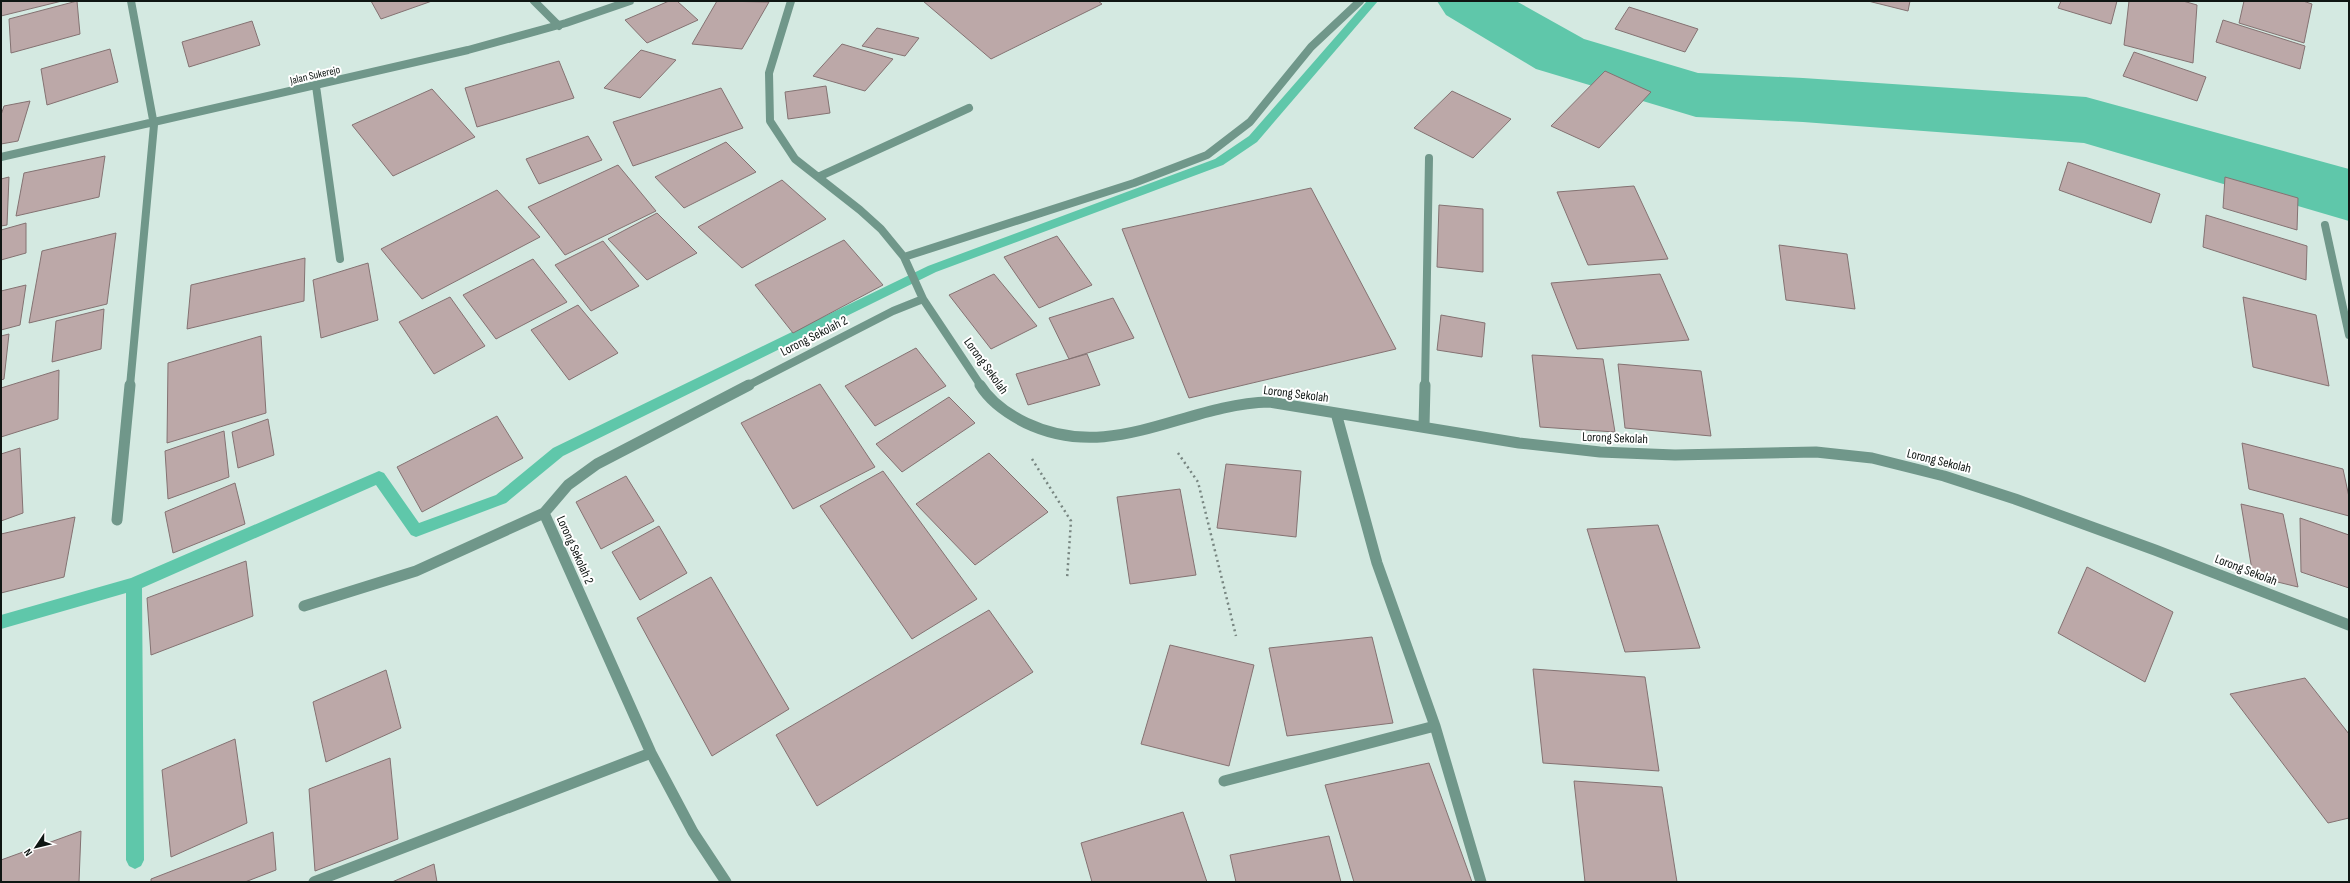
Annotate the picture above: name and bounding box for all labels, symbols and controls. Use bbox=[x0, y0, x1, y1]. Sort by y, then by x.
street label: Jalan Sukerejo bbox=[288, 63, 342, 87]
street label: Lorong Sekolah 2 bbox=[778, 312, 850, 360]
street label: Lorong Sekolah bbox=[960, 335, 1012, 397]
street label: Lorong Sekolah bbox=[1262, 382, 1330, 406]
street label: Lorong Sekolah bbox=[1582, 429, 1648, 447]
street label: Lorong Sekolah bbox=[1905, 445, 1973, 477]
street label: Lorong Sekolah 2 bbox=[553, 513, 597, 587]
street label: Lorong Sekolah bbox=[2212, 551, 2280, 589]
north arrow bbox=[16, 827, 56, 867]
text: N bbox=[21, 846, 35, 859]

